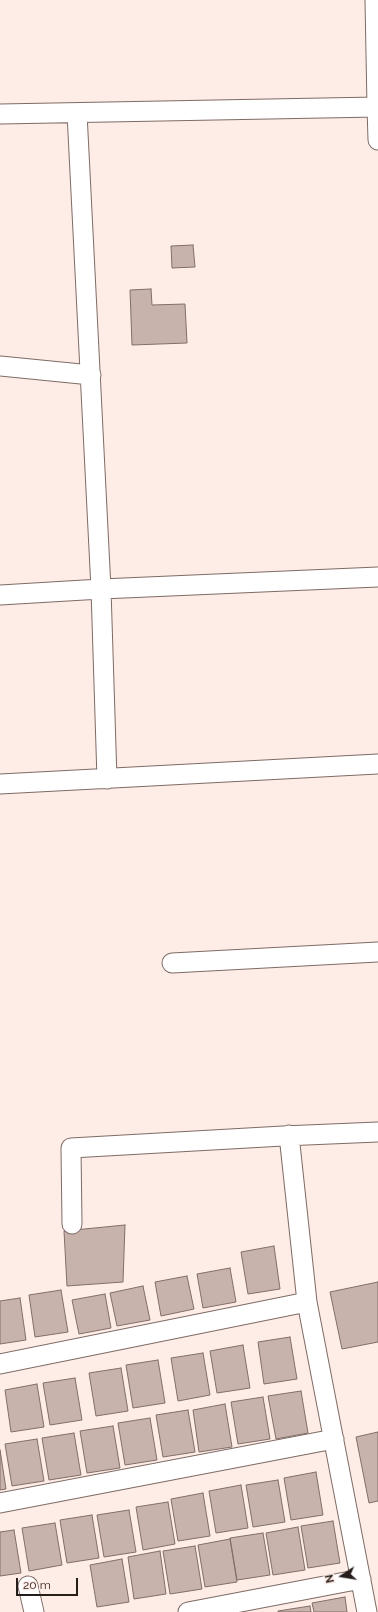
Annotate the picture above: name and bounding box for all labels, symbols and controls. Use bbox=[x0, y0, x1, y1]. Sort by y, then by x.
north arrow bbox=[322, 1556, 362, 1596]
scale bar bbox=[18, 1570, 80, 1596]
text: N bbox=[323, 1573, 337, 1584]
text: 20 m bbox=[23, 1578, 51, 1592]

